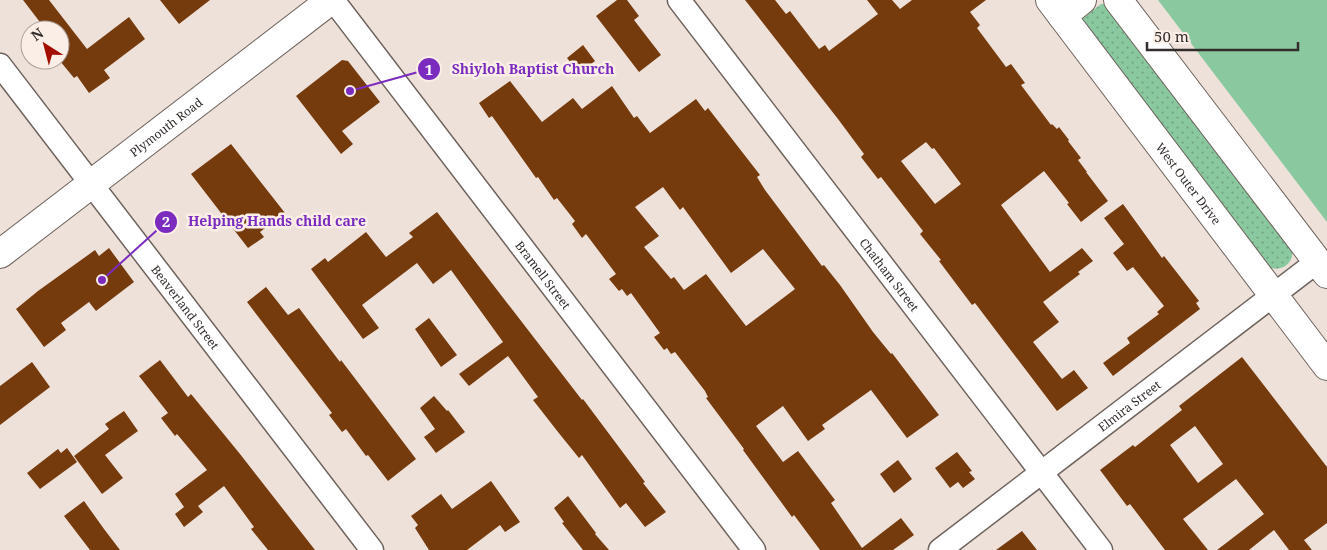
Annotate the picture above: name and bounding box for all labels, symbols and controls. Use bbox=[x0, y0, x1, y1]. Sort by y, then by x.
north arrow bbox=[20, 20, 70, 70]
scale bar bbox=[1147, 20, 1298, 52]
text: N bbox=[27, 23, 47, 45]
text: 50 m bbox=[1154, 26, 1189, 46]
callout: Shiyloh Baptist Church bbox=[417, 55, 624, 84]
text: 1 bbox=[425, 59, 433, 79]
text: Shiyloh Baptist Church bbox=[452, 59, 614, 78]
street label: Plymouth Road bbox=[126, 93, 206, 160]
street label: West Outer Drive bbox=[1152, 139, 1225, 228]
callout: Helping Hands child care bbox=[153, 207, 377, 236]
text: 2 bbox=[162, 211, 170, 231]
text: Helping Hands child care bbox=[188, 211, 366, 230]
street label: Chatham Street bbox=[856, 234, 923, 315]
street label: Bramell Street bbox=[512, 237, 575, 312]
street label: Beaverland Street bbox=[148, 261, 224, 353]
street label: Elmira Street bbox=[1094, 376, 1164, 435]

